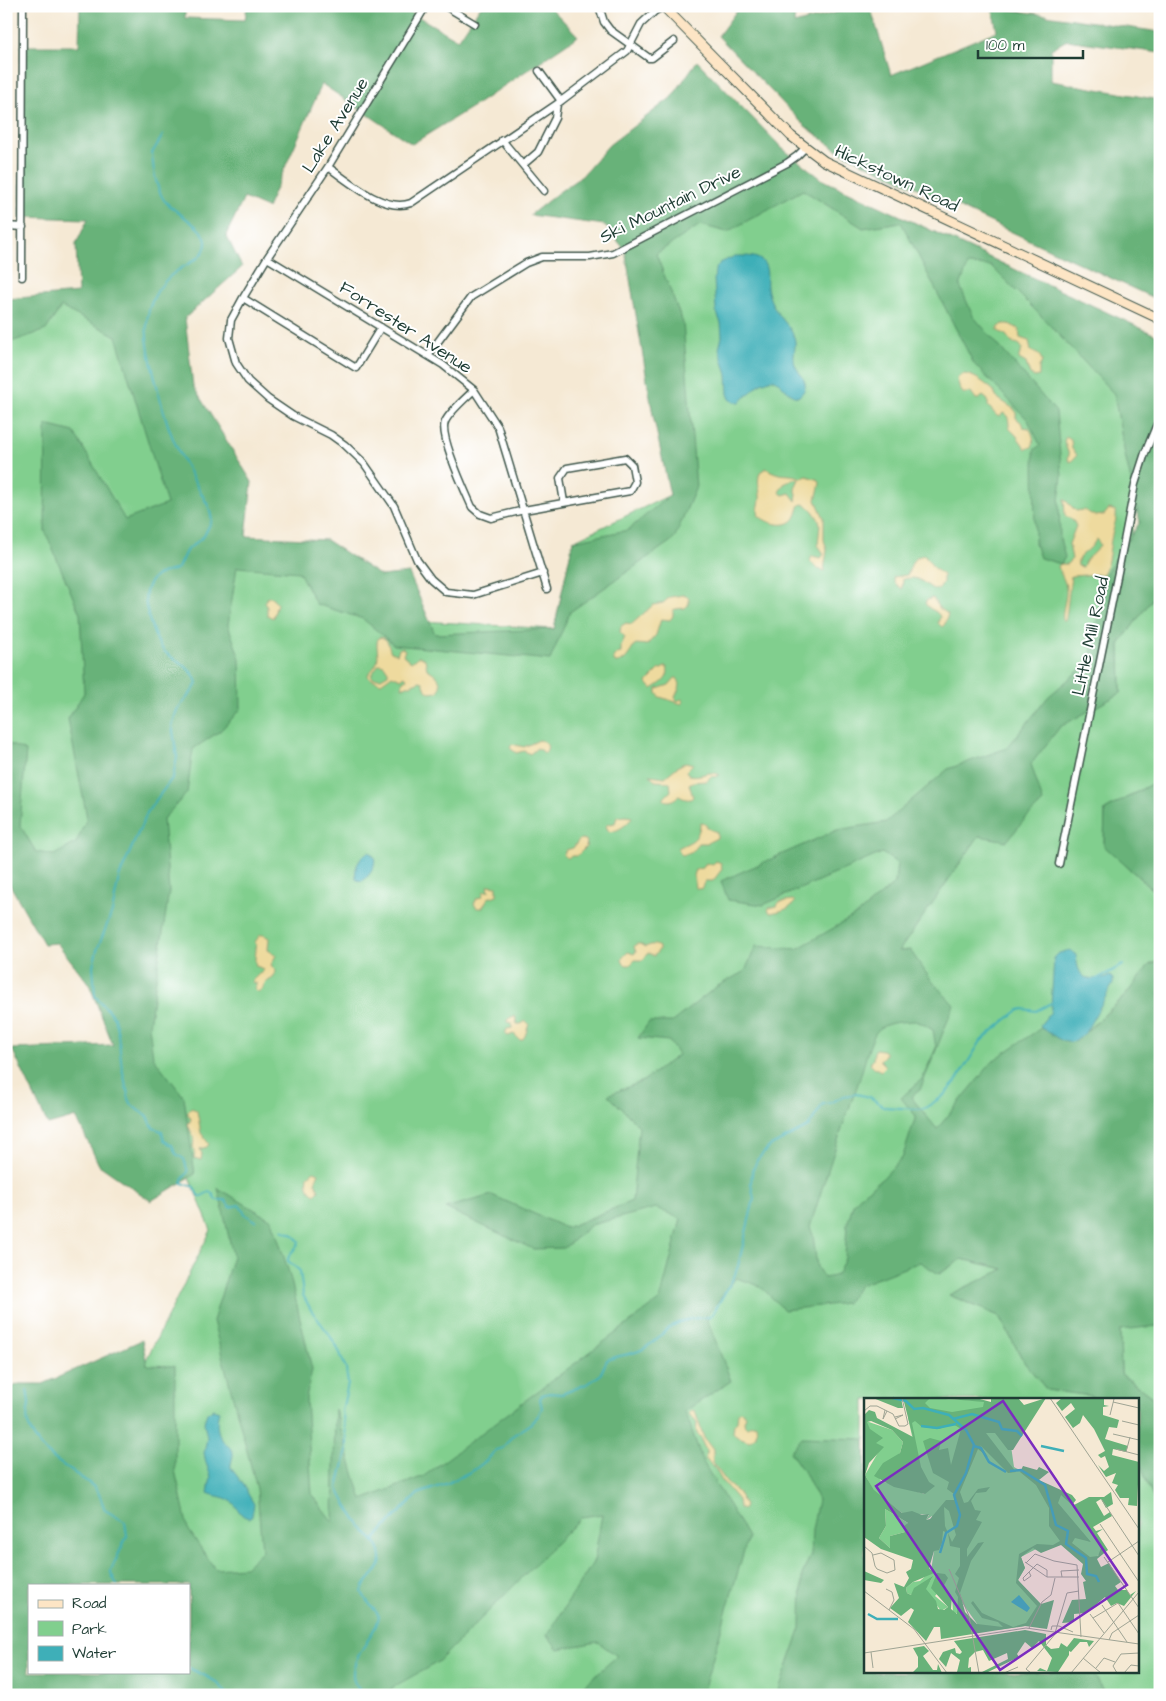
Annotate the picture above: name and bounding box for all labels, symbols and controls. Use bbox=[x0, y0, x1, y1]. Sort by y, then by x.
scale bar bbox=[978, 28, 1084, 60]
text: 100 m bbox=[986, 35, 1025, 56]
street label: Lake Avenue bbox=[296, 73, 375, 178]
street label: Hickstown Road bbox=[831, 139, 963, 218]
street label: Ski Mountain Drive bbox=[595, 159, 745, 250]
street label: Forrester Avenue bbox=[334, 275, 477, 380]
street label: Little Mill Road bbox=[1066, 574, 1115, 698]
inset map bbox=[864, 1398, 1138, 1674]
legend bbox=[28, 1584, 190, 1674]
text: Road bbox=[72, 1593, 107, 1614]
text: Park bbox=[72, 1619, 107, 1640]
text: Water bbox=[72, 1643, 116, 1664]

